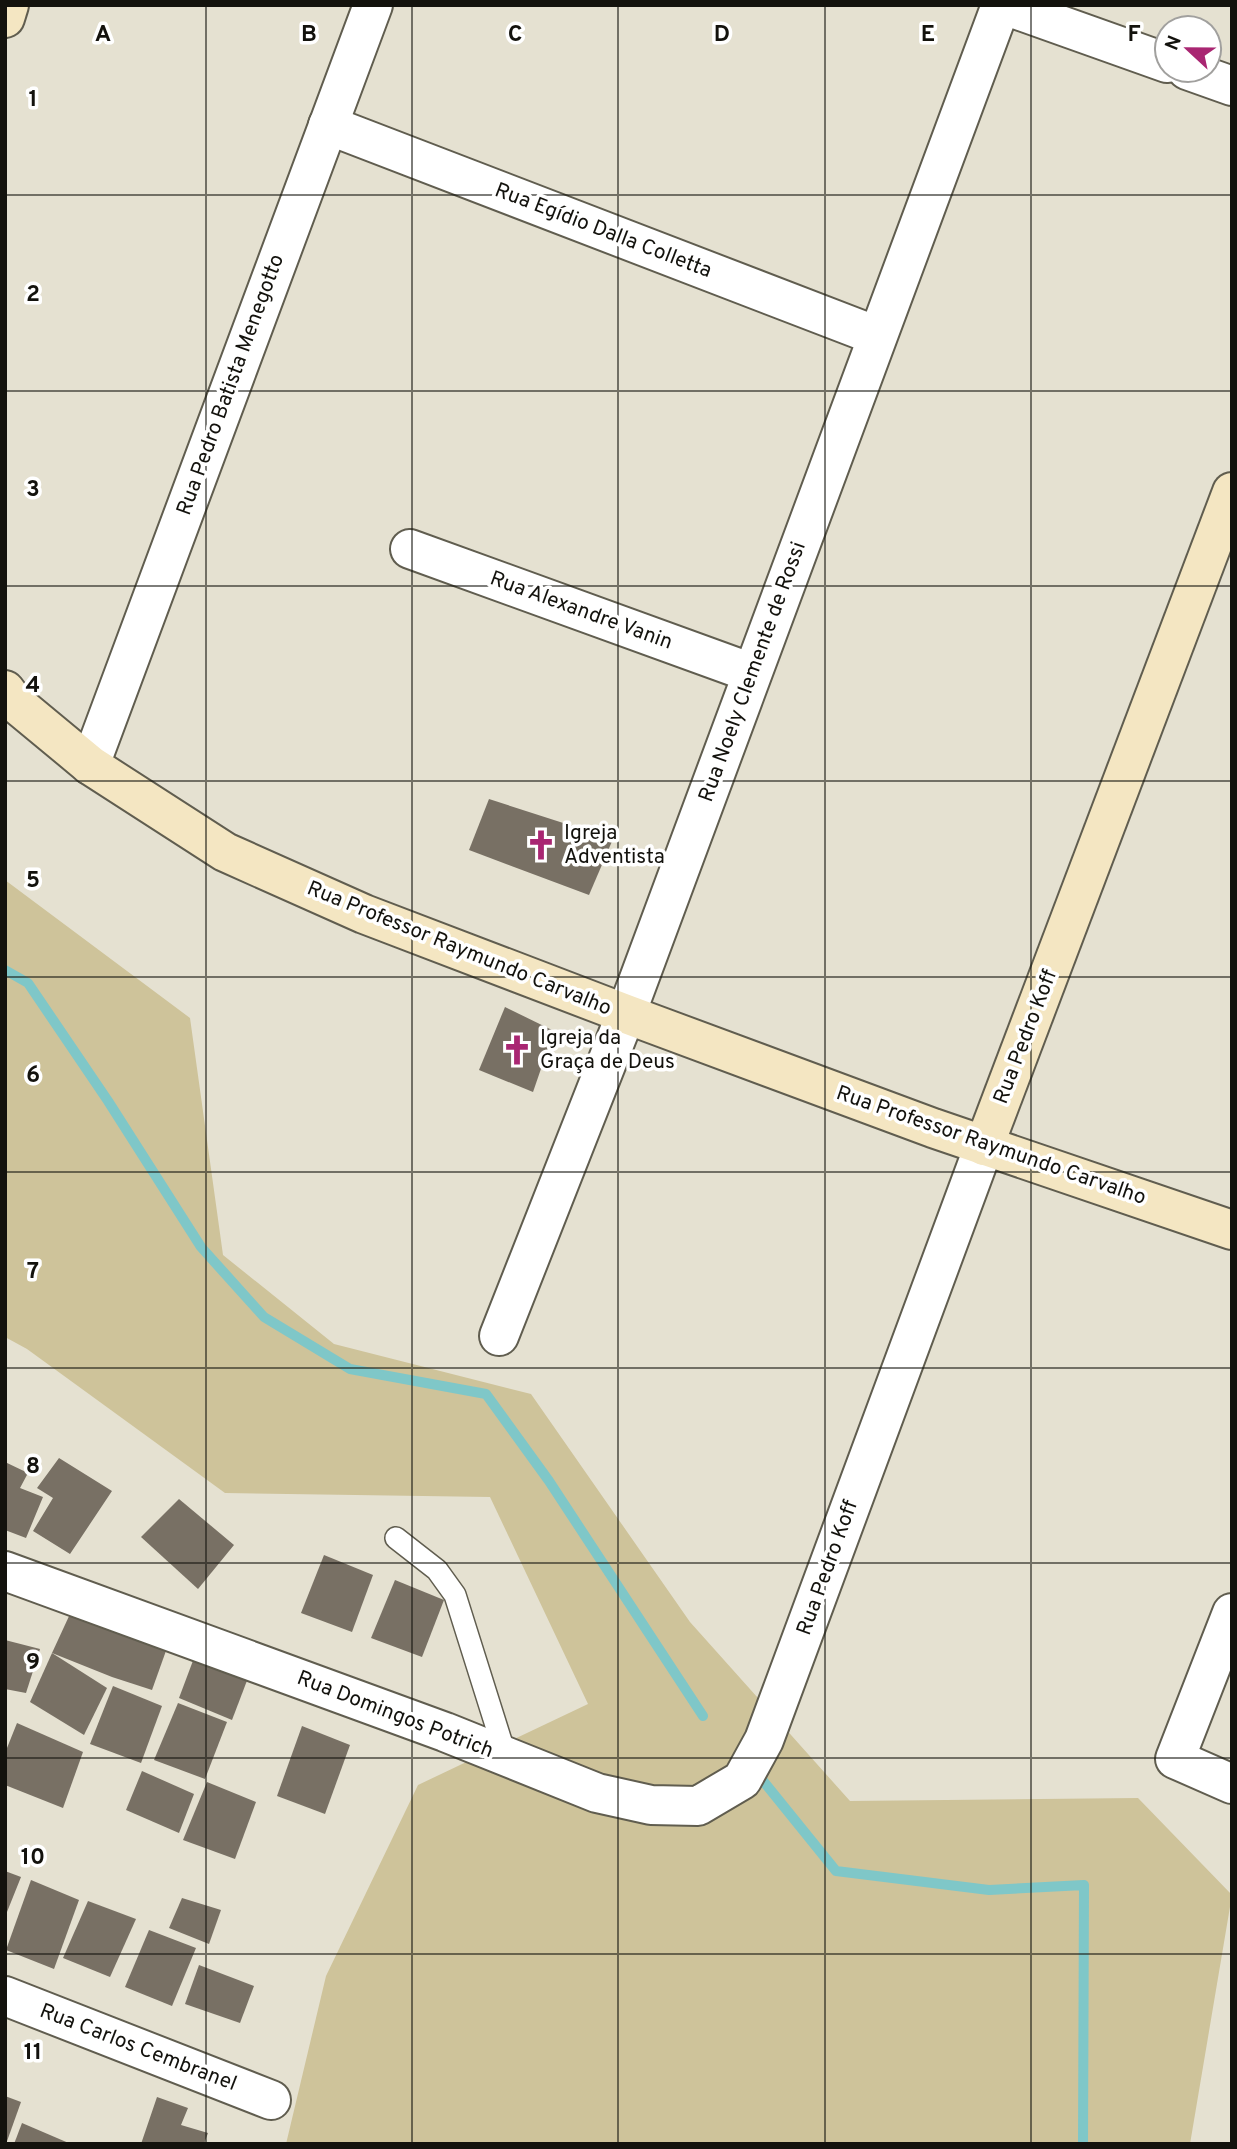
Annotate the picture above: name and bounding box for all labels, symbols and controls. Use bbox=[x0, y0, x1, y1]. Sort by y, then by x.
north arrow bbox=[1153, 14, 1223, 84]
text: A bbox=[95, 21, 111, 50]
text: B bbox=[301, 21, 317, 50]
text: C bbox=[508, 21, 522, 50]
text: D bbox=[714, 21, 730, 50]
text: E bbox=[921, 21, 935, 50]
text: F bbox=[1127, 21, 1141, 50]
text: N bbox=[1160, 33, 1188, 54]
text: 1 bbox=[28, 86, 38, 115]
street label: Rua Egídio Dalla Colletta bbox=[491, 177, 715, 285]
street label: Rua Pedro Batista Menegotto bbox=[171, 251, 291, 519]
text: 2 bbox=[26, 281, 40, 310]
text: 3 bbox=[26, 476, 40, 505]
street label: Rua Noely Clemente de Rossi bbox=[693, 538, 813, 806]
street label: Rua Alexandre Vanin bbox=[486, 565, 676, 657]
text: 4 bbox=[26, 672, 40, 701]
place label: Igreja Adventista bbox=[564, 820, 665, 871]
church icon: Igreja Adventista bbox=[524, 828, 558, 862]
text: 5 bbox=[26, 867, 40, 896]
street label: Rua Professor Raymundo Carvalho bbox=[303, 875, 615, 1023]
street label: Rua Pedro Koff bbox=[988, 966, 1064, 1108]
place label: Igreja da Graça de Deus bbox=[540, 1025, 675, 1076]
church icon: Igreja da Graça de Deus bbox=[500, 1033, 534, 1067]
text: 6 bbox=[26, 1062, 40, 1091]
street label: Rua Professor Raymundo Carvalho bbox=[832, 1080, 1150, 1212]
text: 7 bbox=[27, 1258, 39, 1287]
text: 8 bbox=[26, 1453, 40, 1482]
street label: Rua Pedro Koff bbox=[791, 1497, 865, 1639]
text: 9 bbox=[26, 1649, 40, 1678]
street label: Rua Domingos Potrich bbox=[293, 1665, 497, 1765]
text: 10 bbox=[21, 1844, 45, 1873]
street label: Rua Carlos Cembranel bbox=[36, 1998, 240, 2098]
text: 11 bbox=[24, 2039, 42, 2068]

